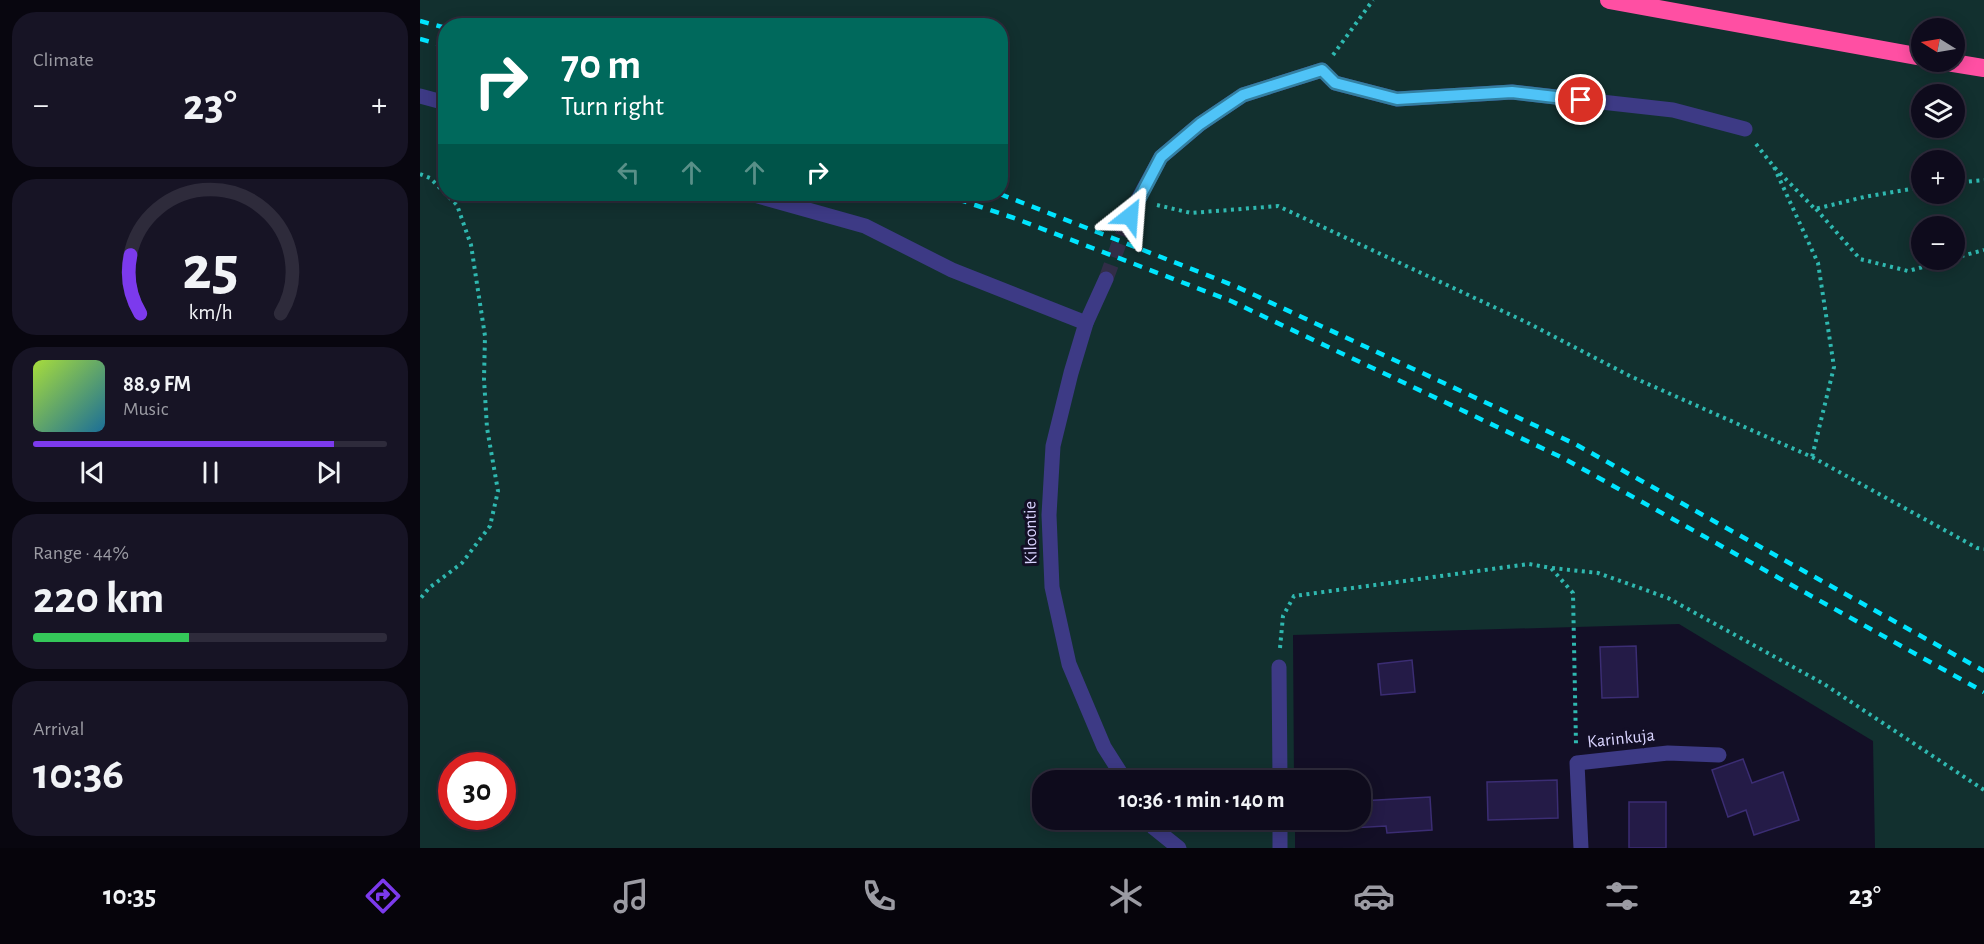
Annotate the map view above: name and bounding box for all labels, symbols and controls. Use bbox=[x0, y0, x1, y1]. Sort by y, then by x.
north arrow bbox=[1911, 18, 1965, 72]
map controls bbox=[1911, 18, 1965, 270]
icon: right bbox=[462, 42, 540, 120]
text: 70 m bbox=[561, 44, 641, 86]
text: Climate bbox=[33, 50, 94, 70]
pin bbox=[1555, 74, 1606, 125]
text: 23° bbox=[183, 83, 237, 128]
icon: arrive bbox=[1564, 83, 1597, 116]
button: layers bbox=[1911, 84, 1965, 138]
text: − bbox=[33, 89, 49, 122]
text: + bbox=[371, 89, 387, 122]
text: Turn right bbox=[561, 93, 664, 120]
button: + bbox=[1911, 150, 1965, 204]
icon: left bbox=[612, 156, 645, 189]
icon: ahead bbox=[675, 156, 708, 189]
icon: ahead bbox=[738, 156, 771, 189]
icon: right bbox=[801, 156, 834, 189]
position arrow bbox=[1098, 184, 1162, 248]
button: − bbox=[1911, 216, 1965, 270]
text: 25 bbox=[182, 238, 238, 300]
text: km/h bbox=[188, 302, 232, 323]
text: 88.9 FM bbox=[123, 373, 191, 395]
text: Music bbox=[123, 399, 169, 419]
icon: previous bbox=[76, 456, 109, 489]
icon: pause bbox=[194, 456, 227, 489]
icon: next bbox=[312, 456, 345, 489]
street label: Kiloontie bbox=[1021, 501, 1041, 565]
text: Range · 44% bbox=[33, 543, 129, 563]
text: 220 km bbox=[33, 576, 164, 621]
text: Arrival bbox=[33, 719, 84, 739]
street label: Karinkuja bbox=[1586, 727, 1656, 751]
text: 10:36 bbox=[33, 752, 124, 797]
speed limit sign: 30 bbox=[438, 752, 516, 830]
text: 10:36 · 1 min · 140 m bbox=[1119, 789, 1284, 811]
icon: directions bbox=[362, 875, 404, 917]
icon: music bbox=[610, 875, 652, 917]
icon: phone bbox=[858, 875, 900, 917]
icon: climate bbox=[1105, 875, 1147, 917]
icon: car bbox=[1353, 875, 1395, 917]
icon: filters bbox=[1601, 875, 1643, 917]
text: 10:35 bbox=[103, 882, 156, 909]
text: 23° bbox=[1849, 882, 1881, 909]

